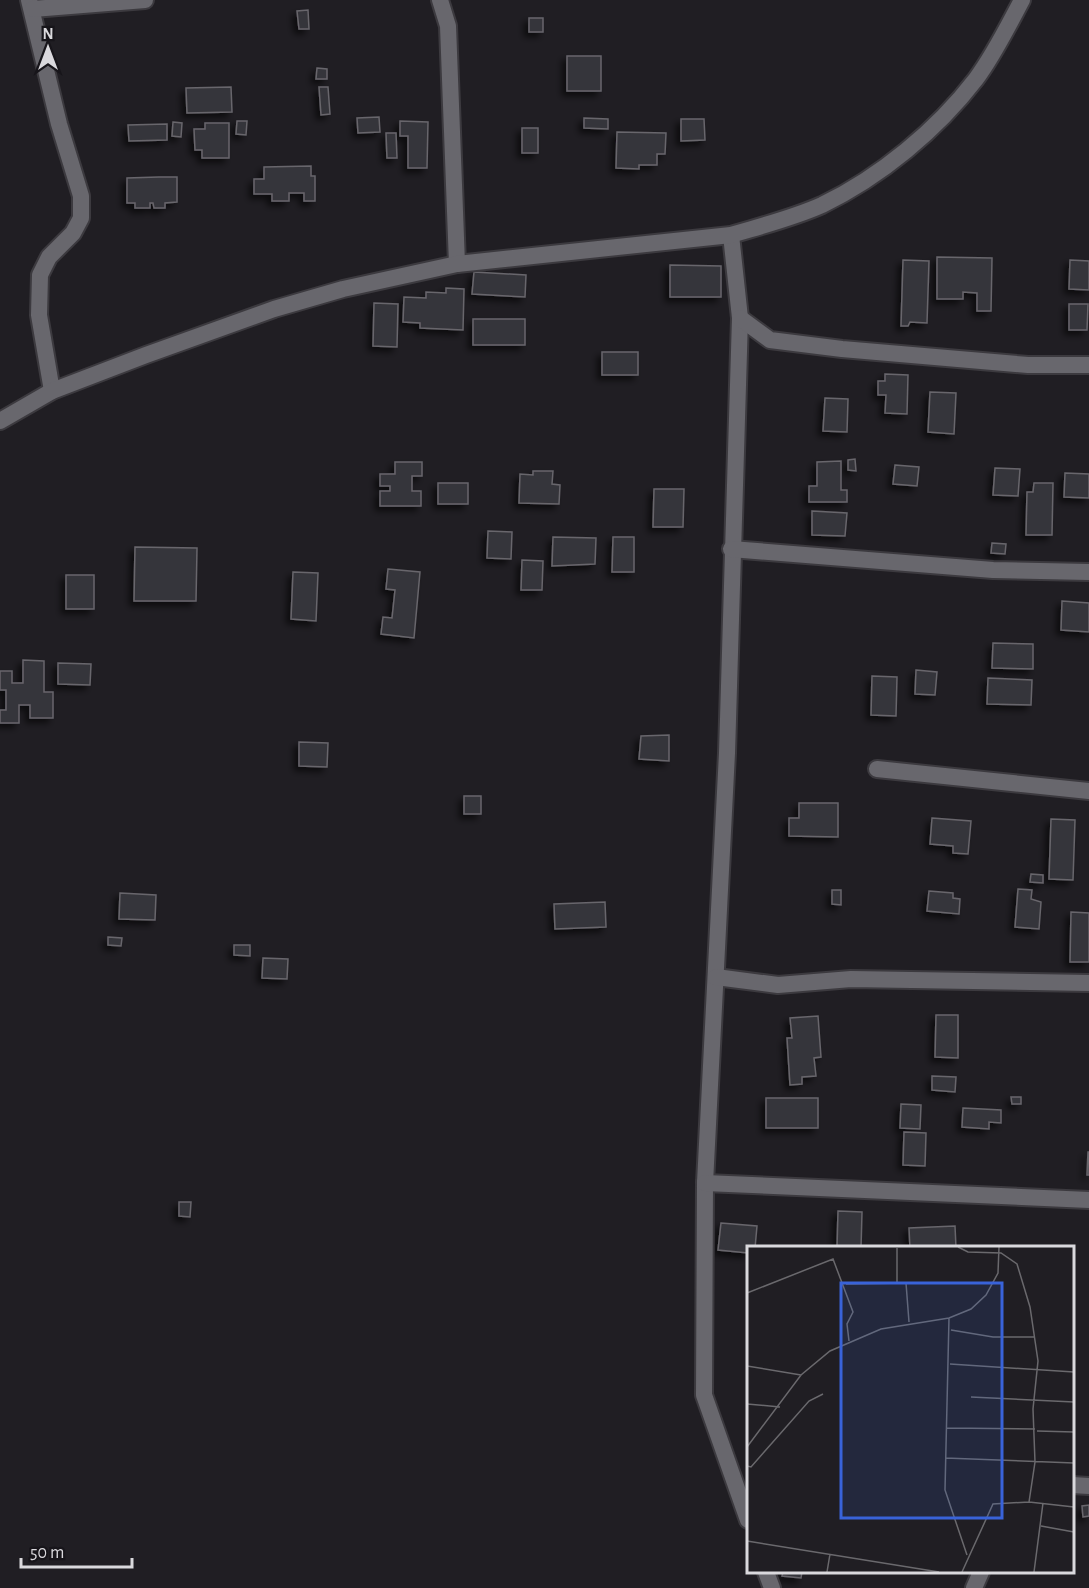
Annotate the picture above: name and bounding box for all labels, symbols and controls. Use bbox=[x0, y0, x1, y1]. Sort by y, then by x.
north arrow bbox=[18, 18, 78, 78]
text: N bbox=[42, 26, 54, 42]
inset map bbox=[747, 1246, 1074, 1573]
scale bar bbox=[21, 1531, 132, 1569]
text: 50 m bbox=[30, 1544, 64, 1562]

